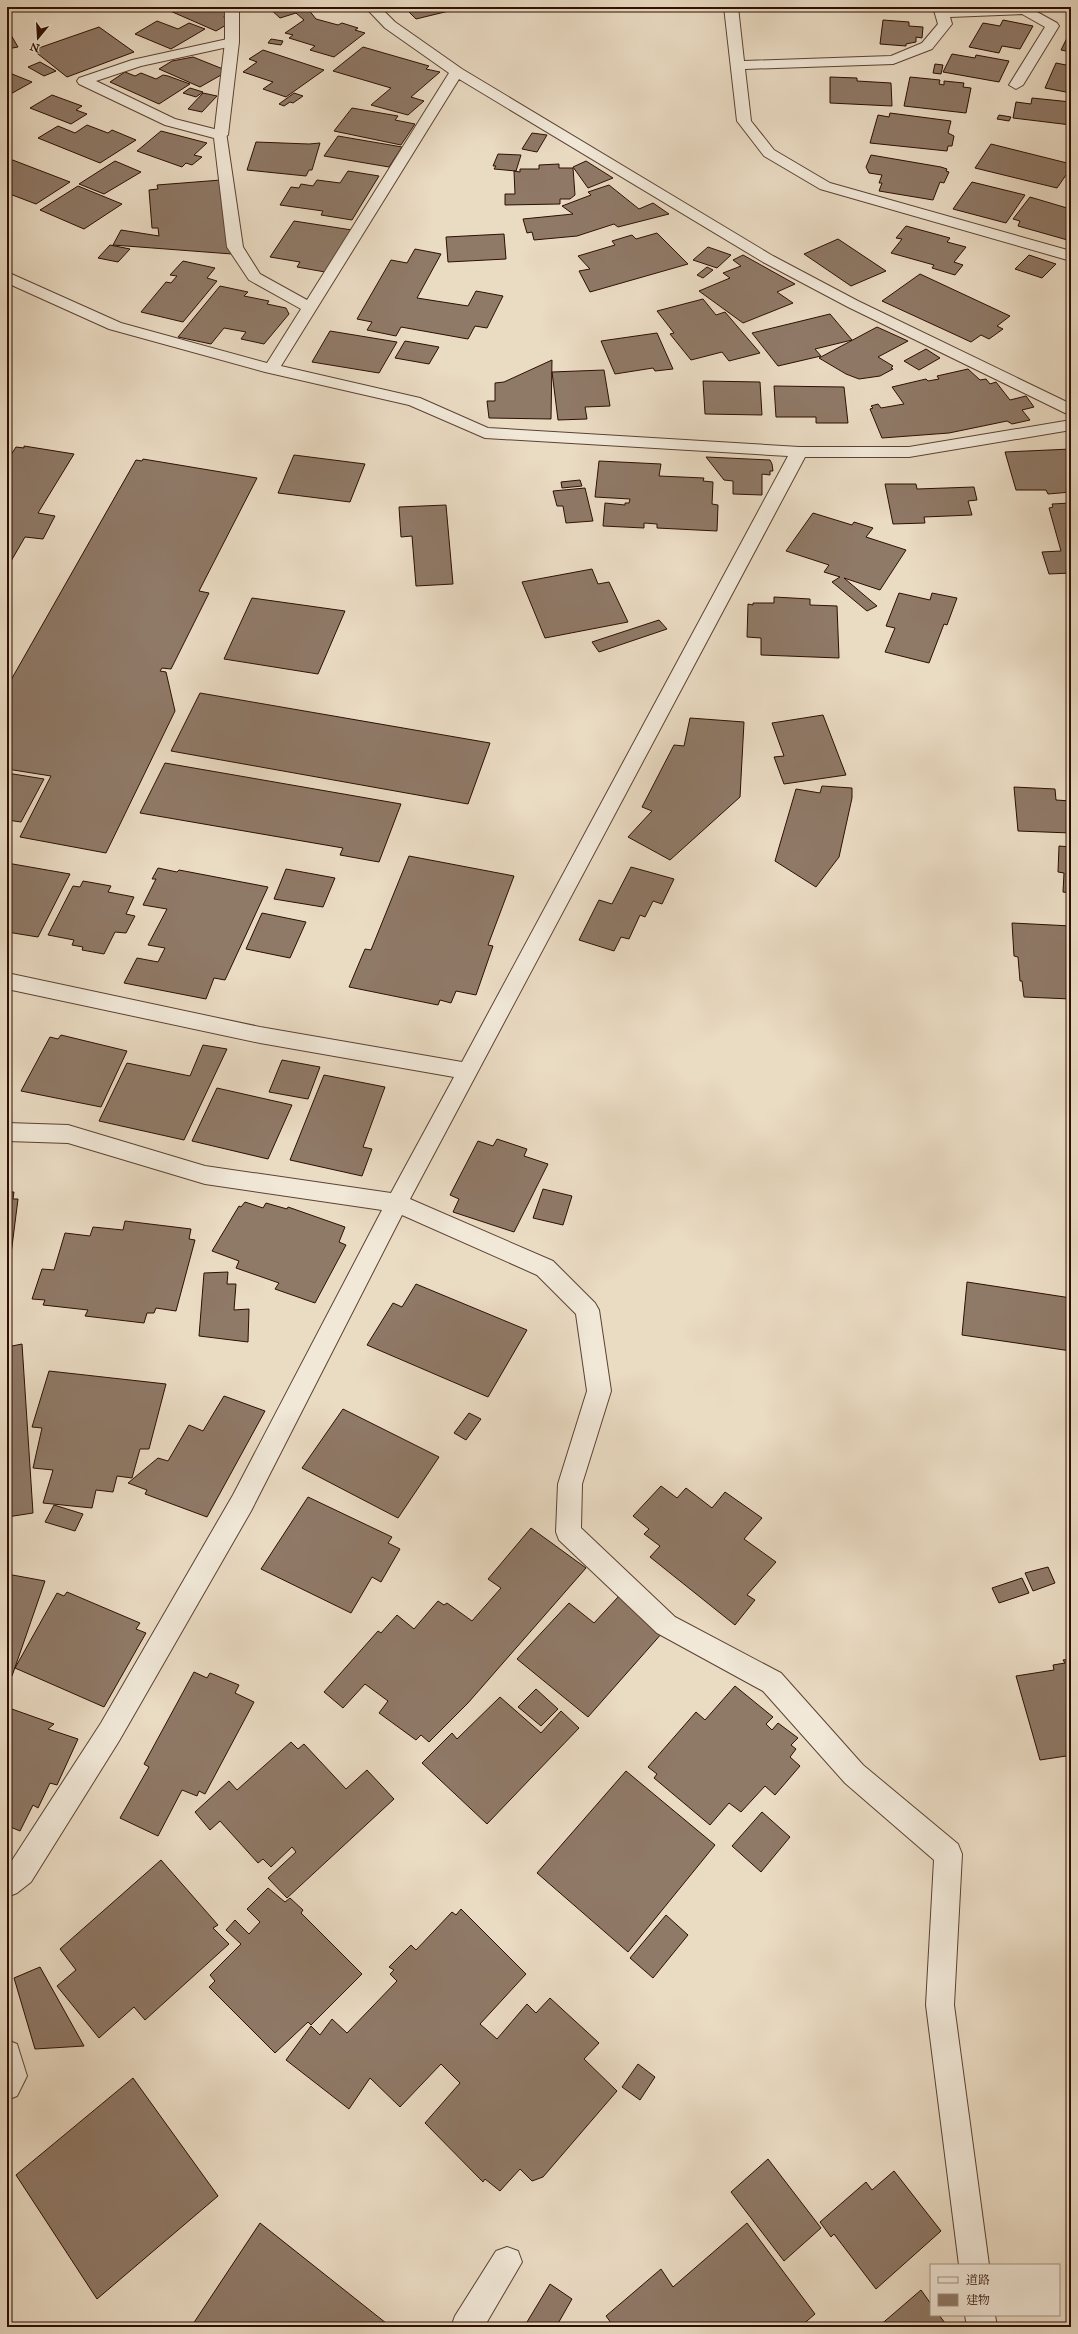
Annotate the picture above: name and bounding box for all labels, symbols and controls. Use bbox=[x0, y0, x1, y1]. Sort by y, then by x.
north arrow bbox=[18, 18, 58, 58]
text: N bbox=[28, 39, 42, 55]
legend bbox=[930, 2264, 1060, 2316]
text: 道路 bbox=[966, 2273, 990, 2287]
text: 建物 bbox=[966, 2293, 990, 2307]

